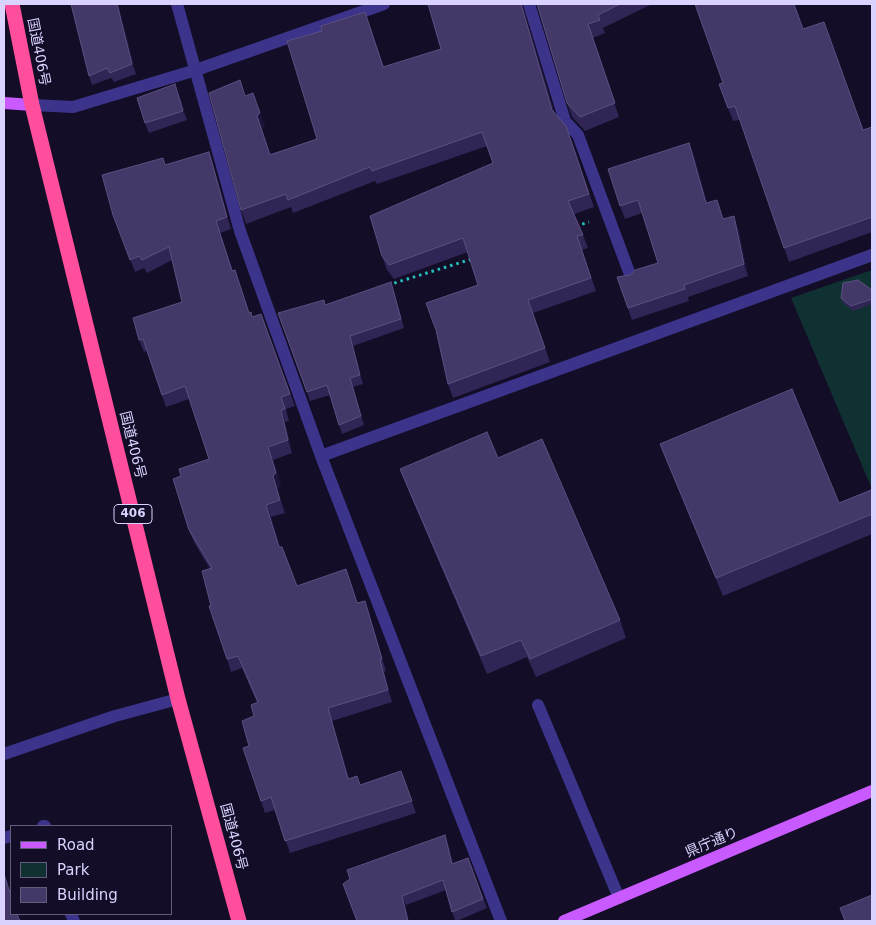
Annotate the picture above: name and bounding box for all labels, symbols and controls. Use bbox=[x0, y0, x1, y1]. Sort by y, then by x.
street label: 国道406号 bbox=[23, 17, 53, 87]
street label: 国道406号 bbox=[116, 410, 148, 480]
road number: 406 bbox=[114, 504, 152, 524]
street label: 国道406号 bbox=[216, 802, 250, 872]
street label: 県庁通り bbox=[683, 824, 741, 862]
legend bbox=[10, 825, 172, 915]
text: Road bbox=[57, 836, 95, 854]
text: Park bbox=[57, 861, 89, 879]
text: Building bbox=[57, 886, 118, 904]

